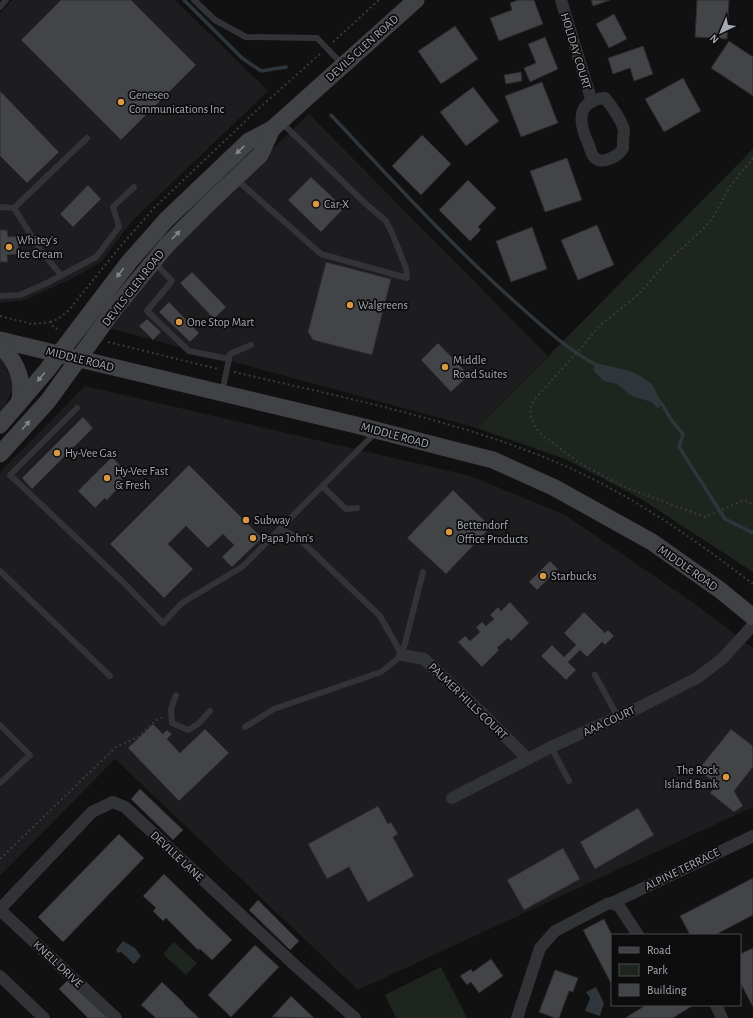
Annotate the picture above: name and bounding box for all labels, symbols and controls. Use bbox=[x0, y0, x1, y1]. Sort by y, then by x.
street label: HOLIDAY COURT bbox=[559, 11, 593, 91]
street label: DEVILS GLEN ROAD bbox=[323, 12, 401, 84]
north arrow bbox=[701, 12, 741, 52]
text: N bbox=[708, 32, 721, 45]
place label: Geneseo Communications Inc bbox=[129, 89, 224, 115]
marker: Geneseo Communications Inc bbox=[116, 97, 126, 107]
one-way arrow bbox=[235, 145, 244, 154]
place label: Car-X bbox=[324, 198, 349, 210]
marker: Car-X bbox=[311, 199, 321, 209]
one-way arrow bbox=[171, 230, 181, 240]
place label: Whitey's Ice Cream bbox=[17, 234, 63, 260]
marker: Whitey's Ice Cream bbox=[4, 242, 14, 252]
street label: DEVILS GLEN ROAD bbox=[100, 247, 167, 328]
one-way arrow bbox=[116, 268, 124, 279]
place label: Walgreens bbox=[358, 299, 408, 311]
marker: Walgreens bbox=[345, 300, 355, 310]
place label: One Stop Mart bbox=[187, 316, 254, 328]
marker: One Stop Mart bbox=[174, 317, 184, 327]
street label: MIDDLE ROAD bbox=[45, 345, 115, 373]
place label: Middle Road Suites bbox=[453, 354, 507, 380]
marker: Middle Road Suites bbox=[440, 362, 450, 372]
one-way arrow bbox=[37, 372, 46, 382]
one-way arrow bbox=[22, 420, 31, 430]
street label: MIDDLE ROAD bbox=[360, 420, 430, 450]
place label: Hy-Vee Gas bbox=[65, 447, 117, 460]
marker: Hy-Vee Gas bbox=[52, 448, 62, 458]
place label: Hy-Vee Fast & Fresh bbox=[115, 465, 168, 491]
marker: Hy-Vee Fast & Fresh bbox=[102, 473, 112, 483]
place label: Subway bbox=[254, 514, 290, 527]
marker: Subway bbox=[241, 515, 251, 525]
place label: Bettendorf Office Products bbox=[457, 519, 528, 545]
marker: Bettendorf Office Products bbox=[444, 527, 454, 537]
place label: Papa John's bbox=[261, 532, 313, 544]
marker: Papa John's bbox=[248, 533, 258, 543]
street label: MIDDLE ROAD bbox=[656, 543, 720, 593]
place label: Starbucks bbox=[551, 570, 597, 582]
marker: Starbucks bbox=[538, 571, 548, 581]
street label: PALMER HILLS COURT bbox=[426, 661, 510, 742]
street label: AAA COURT bbox=[581, 704, 637, 738]
place label: The Rock Island Bank bbox=[664, 764, 719, 790]
marker: The Rock Island Bank bbox=[721, 772, 731, 782]
street label: DEVILLE LANE bbox=[148, 829, 206, 883]
street label: ALPINE TERRACE bbox=[643, 846, 721, 892]
legend bbox=[611, 934, 741, 1006]
street label: KNELL DRIVE bbox=[31, 938, 85, 990]
text: Road bbox=[647, 944, 671, 956]
text: Park bbox=[647, 964, 668, 976]
text: Building bbox=[647, 984, 687, 996]

